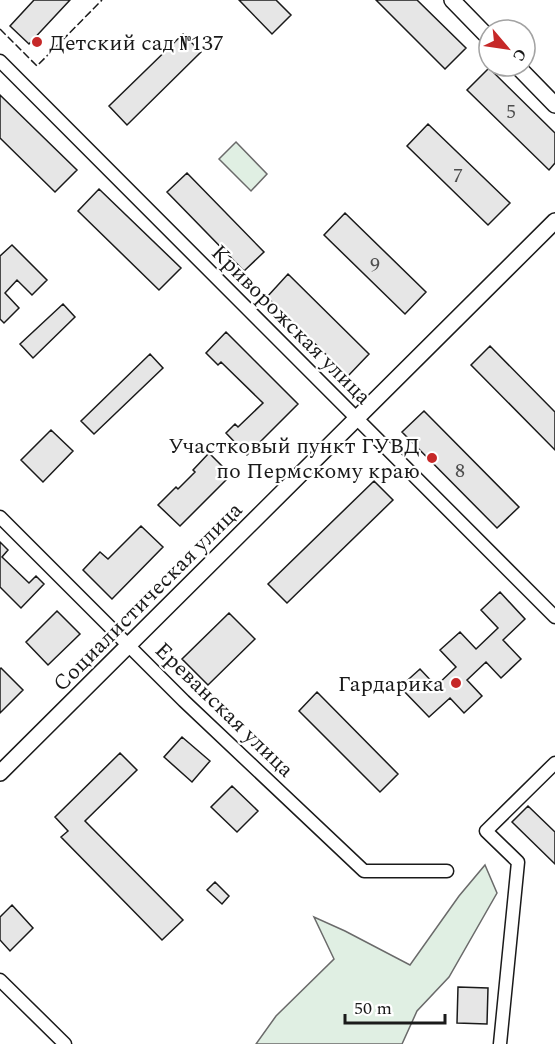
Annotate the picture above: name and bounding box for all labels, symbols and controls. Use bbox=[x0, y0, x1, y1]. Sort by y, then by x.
north arrow bbox=[477, 18, 537, 78]
place label: Детский сад №137 bbox=[49, 27, 224, 60]
marker: Детский сад №137 bbox=[30, 35, 44, 49]
text: С bbox=[506, 44, 533, 66]
house number: 5 bbox=[506, 97, 516, 127]
house number: 7 bbox=[453, 161, 463, 191]
street label: Криворожская улица bbox=[203, 237, 379, 413]
house number: 9 bbox=[370, 250, 380, 280]
place label: Участковый пункт ГУВД по Пермскому краю bbox=[168, 430, 420, 488]
marker: Участковый пункт ГУВД по Пермскому краю bbox=[425, 451, 439, 465]
house number: 8 bbox=[455, 456, 465, 486]
street label: Социалистическая улица bbox=[46, 494, 251, 700]
street label: Ереванская улица bbox=[147, 635, 301, 786]
place label: Гардарика bbox=[338, 668, 444, 701]
marker: Гардарика bbox=[449, 676, 463, 690]
scale bar bbox=[345, 987, 446, 1025]
text: 50 m bbox=[354, 995, 392, 1022]

